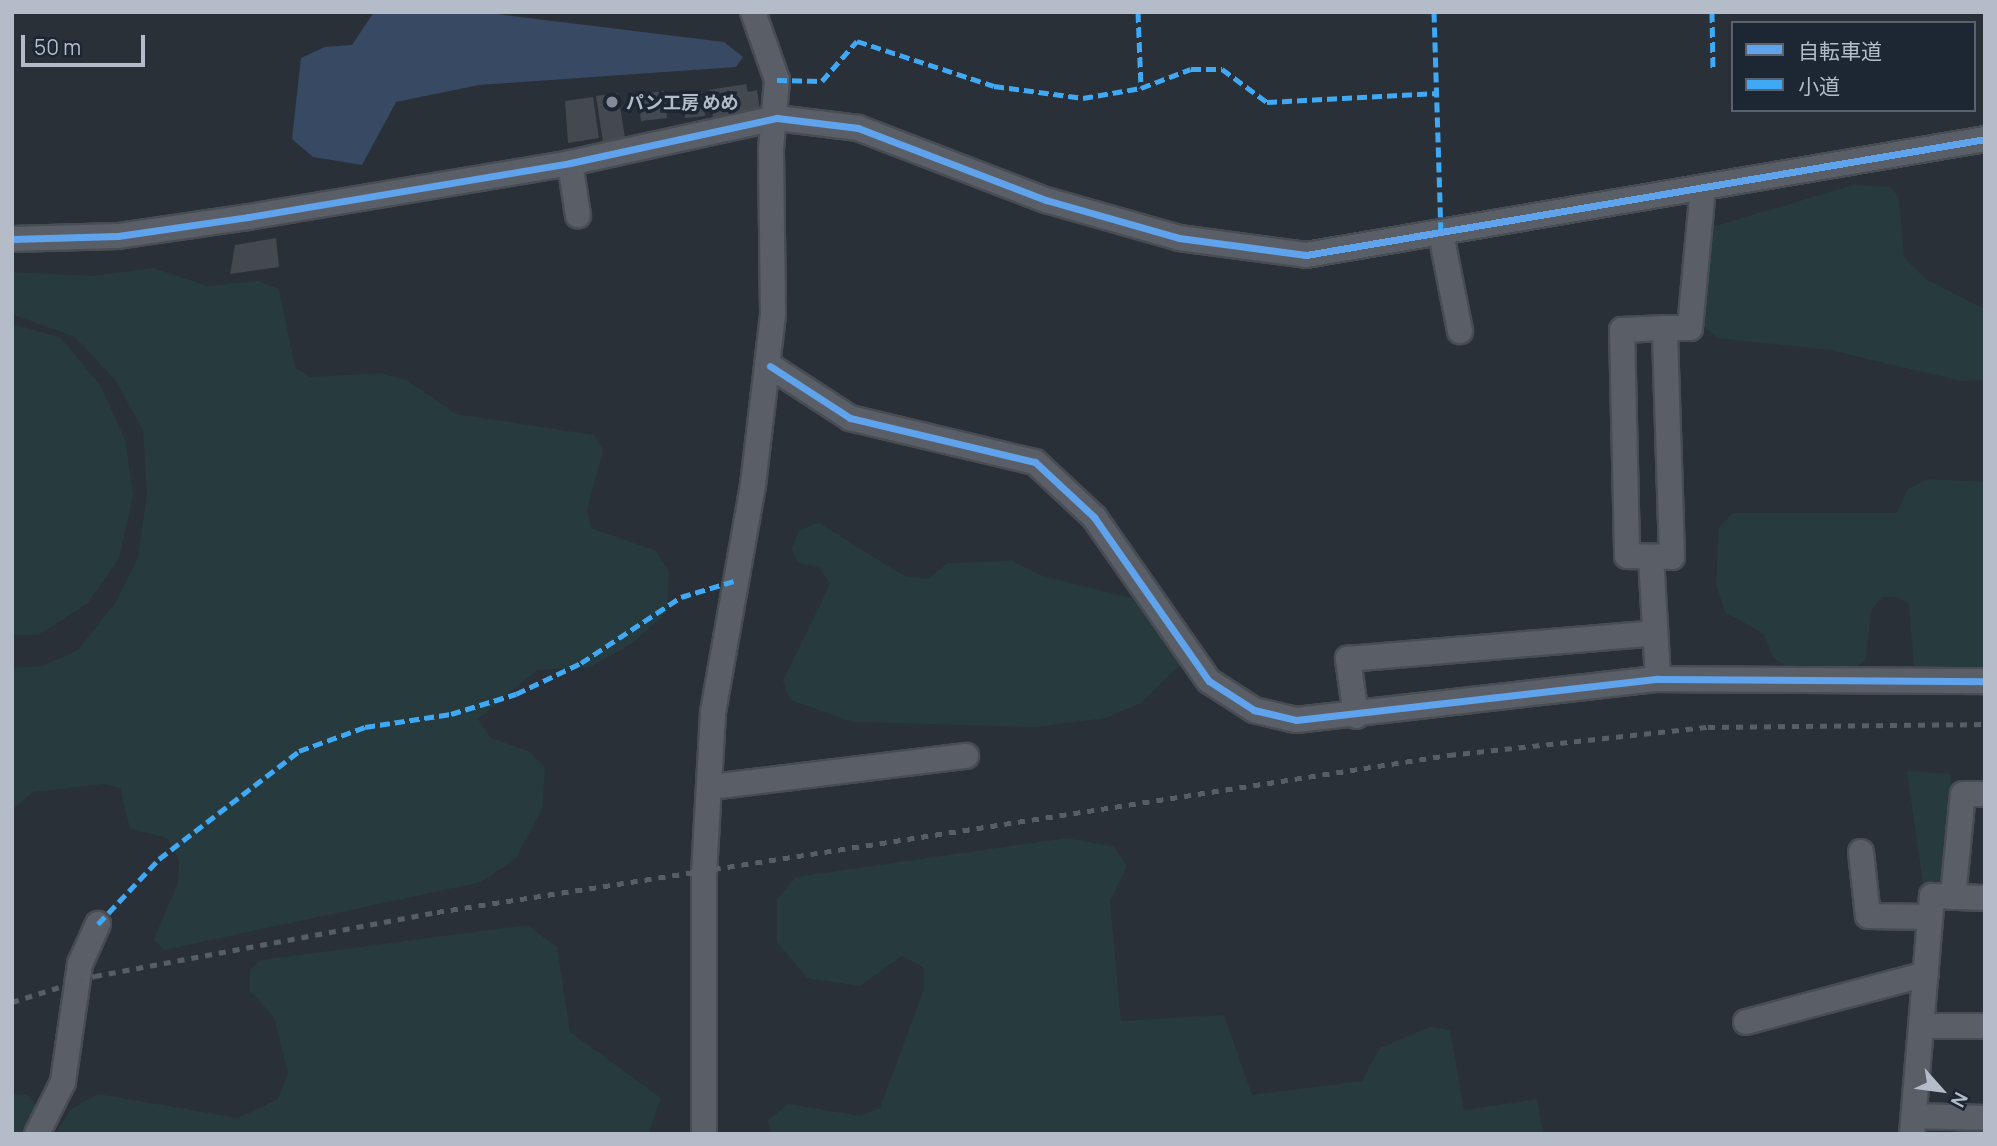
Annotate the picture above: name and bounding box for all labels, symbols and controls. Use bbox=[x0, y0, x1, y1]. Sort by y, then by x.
scale bar bbox=[24, 21, 149, 65]
legend bbox=[1731, 21, 1976, 112]
text: 50 m bbox=[34, 33, 81, 61]
text: 自転車道 bbox=[1798, 37, 1882, 65]
text: 小道 bbox=[1798, 72, 1840, 100]
place label: パン工房 めめ bbox=[626, 91, 738, 113]
marker: パン工房 めめ bbox=[604, 94, 620, 110]
north arrow bbox=[1906, 1055, 1976, 1125]
text: N bbox=[1945, 1088, 1974, 1112]

